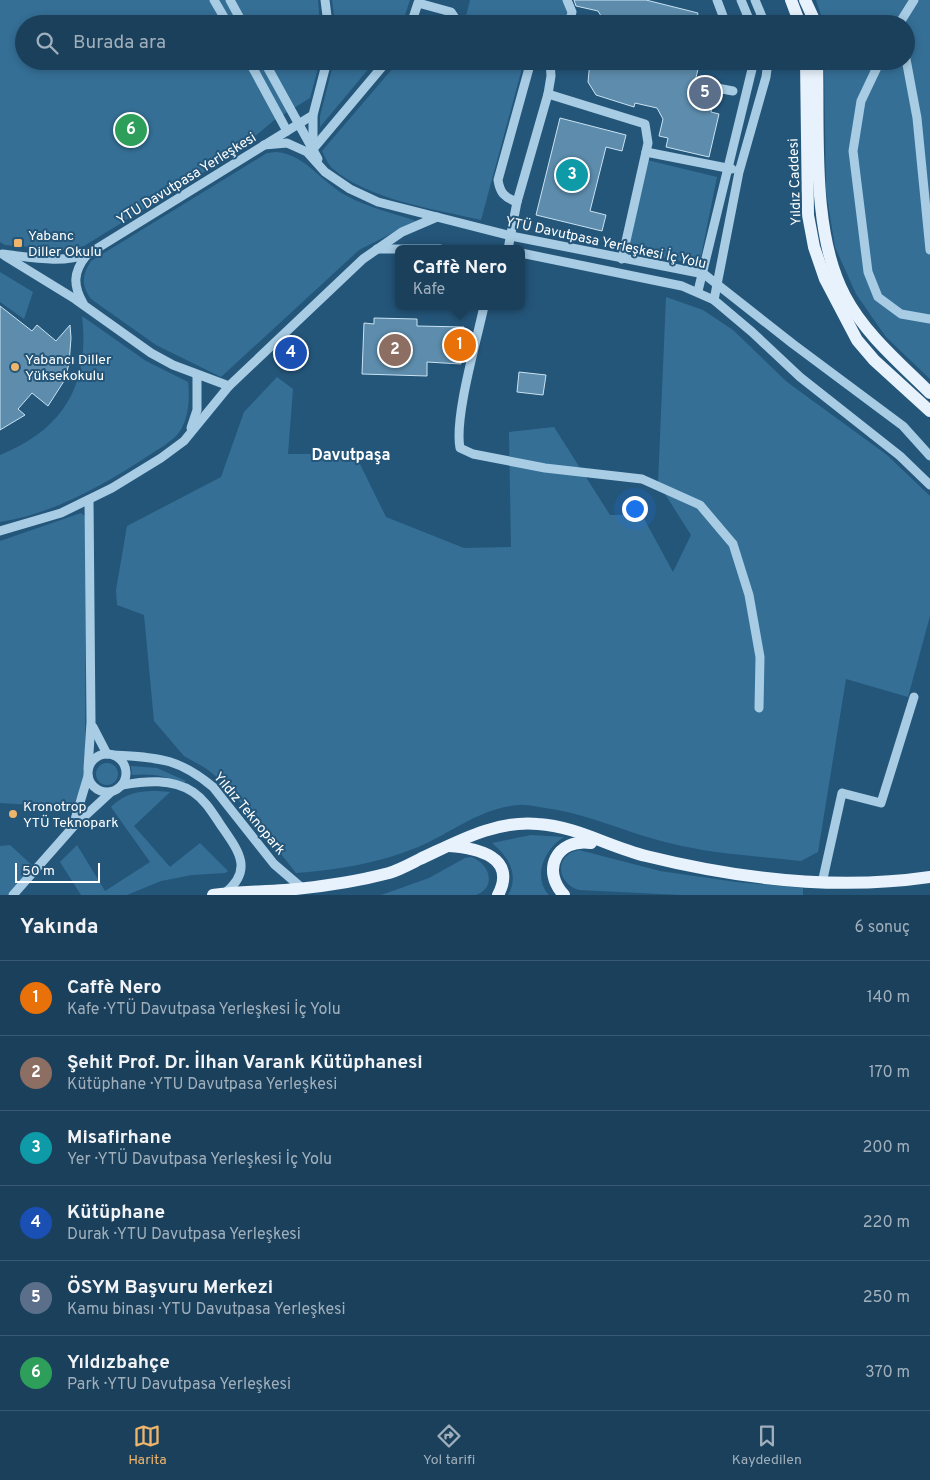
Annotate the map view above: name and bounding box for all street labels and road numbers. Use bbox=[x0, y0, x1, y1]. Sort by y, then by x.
street label: YTU Davutpasa Yerleşkesi bbox=[114, 129, 260, 229]
street label: Yıldız Caddesi bbox=[785, 138, 806, 226]
street label: YTÜ Davutpasa Yerleşkesi İç Yolu bbox=[504, 213, 708, 273]
street label: Yıldız Teknopark bbox=[209, 769, 289, 859]

